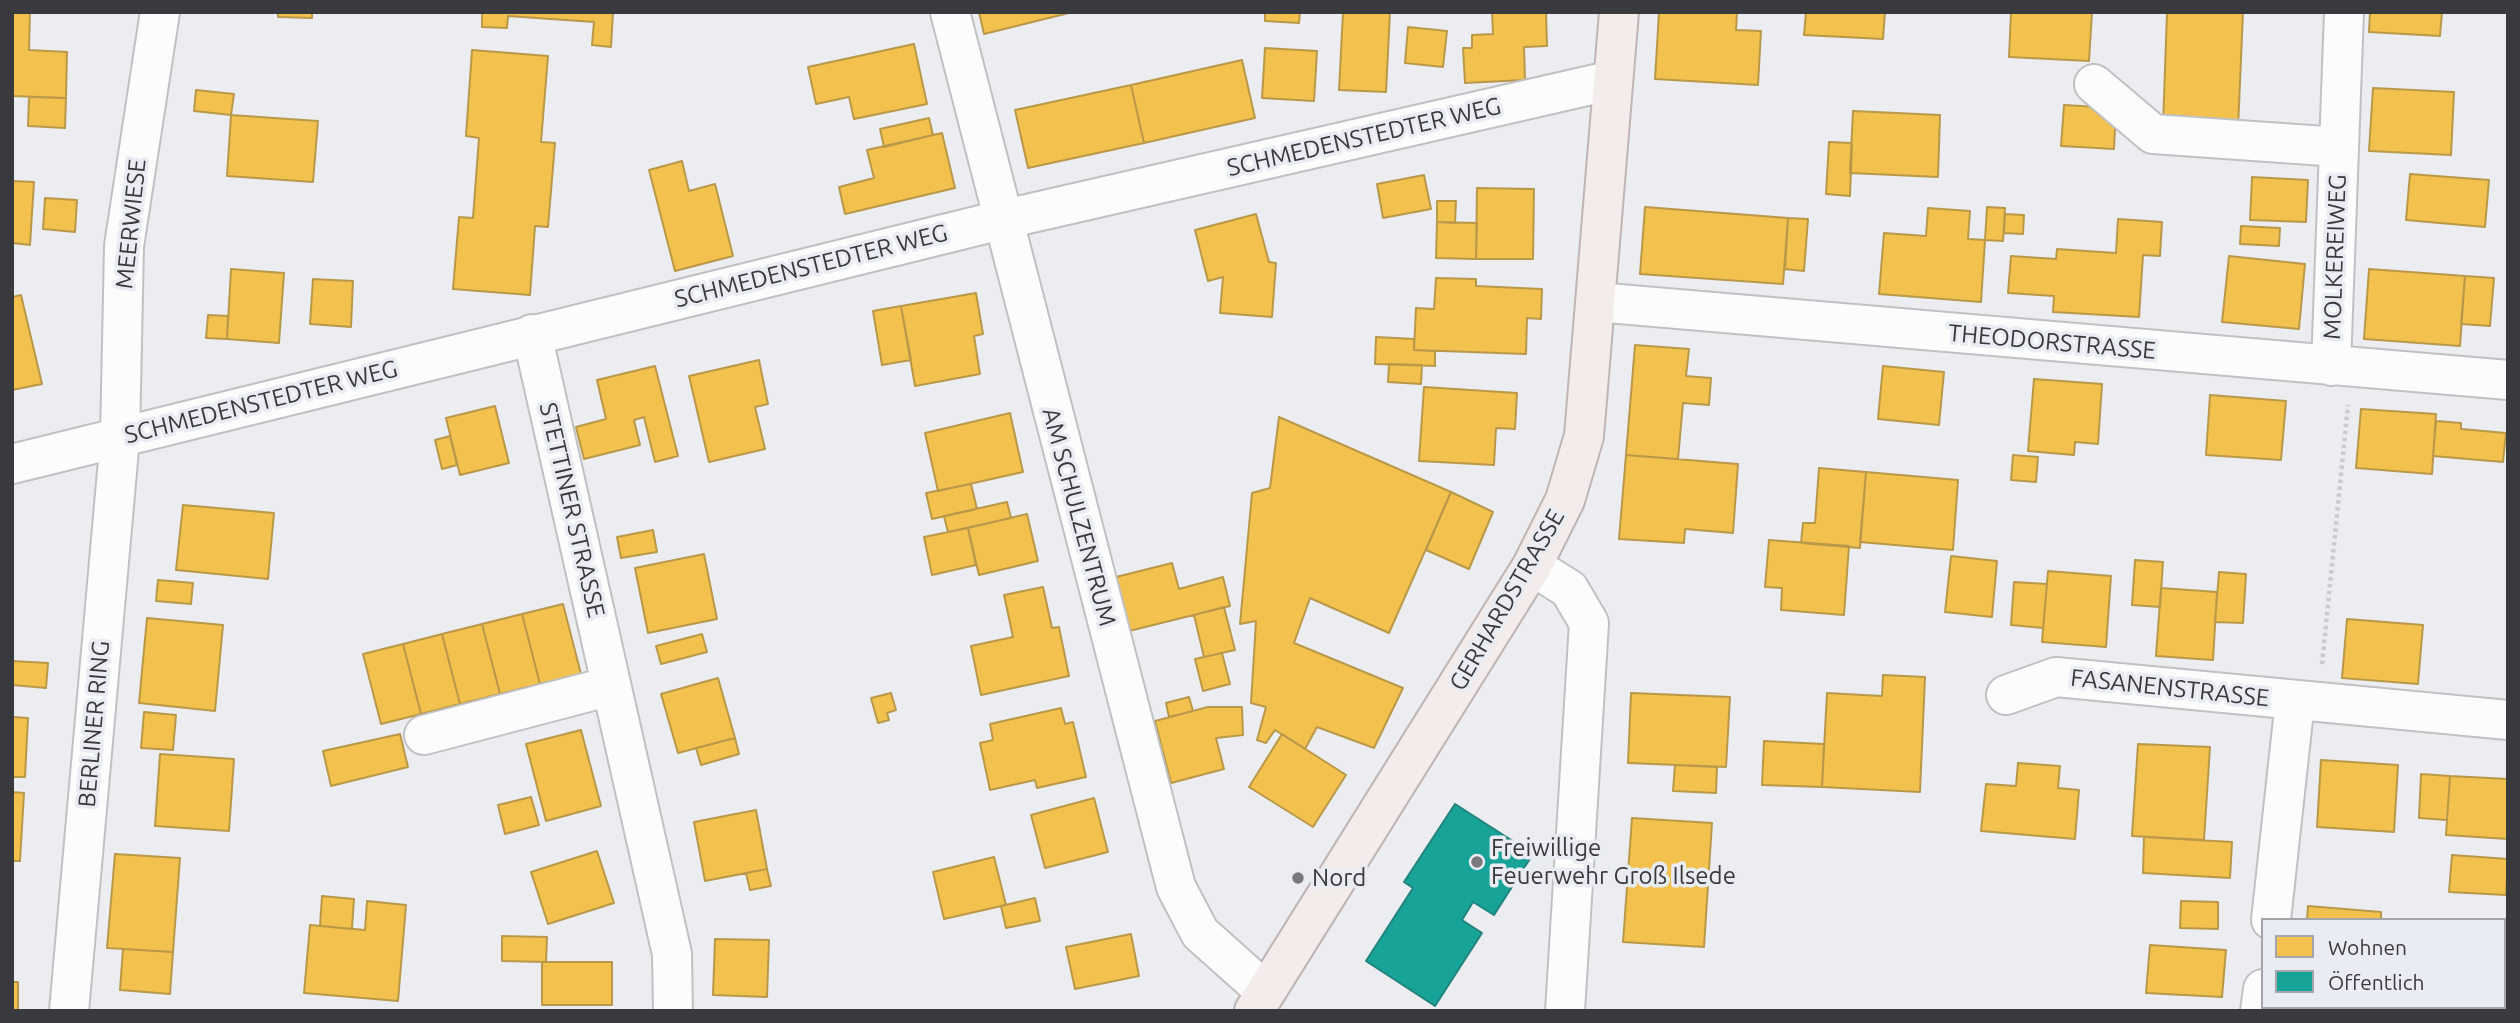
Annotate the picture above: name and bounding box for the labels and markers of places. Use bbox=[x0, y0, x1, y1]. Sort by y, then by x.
place label: Freiwillige Feuerwehr Groß Ilsede bbox=[1491, 834, 1736, 890]
marker: Freiwillige Feuerwehr Groß Ilsede bbox=[1469, 854, 1485, 870]
place label: Nord bbox=[1312, 864, 1366, 892]
marker: Nord bbox=[1290, 870, 1306, 886]

